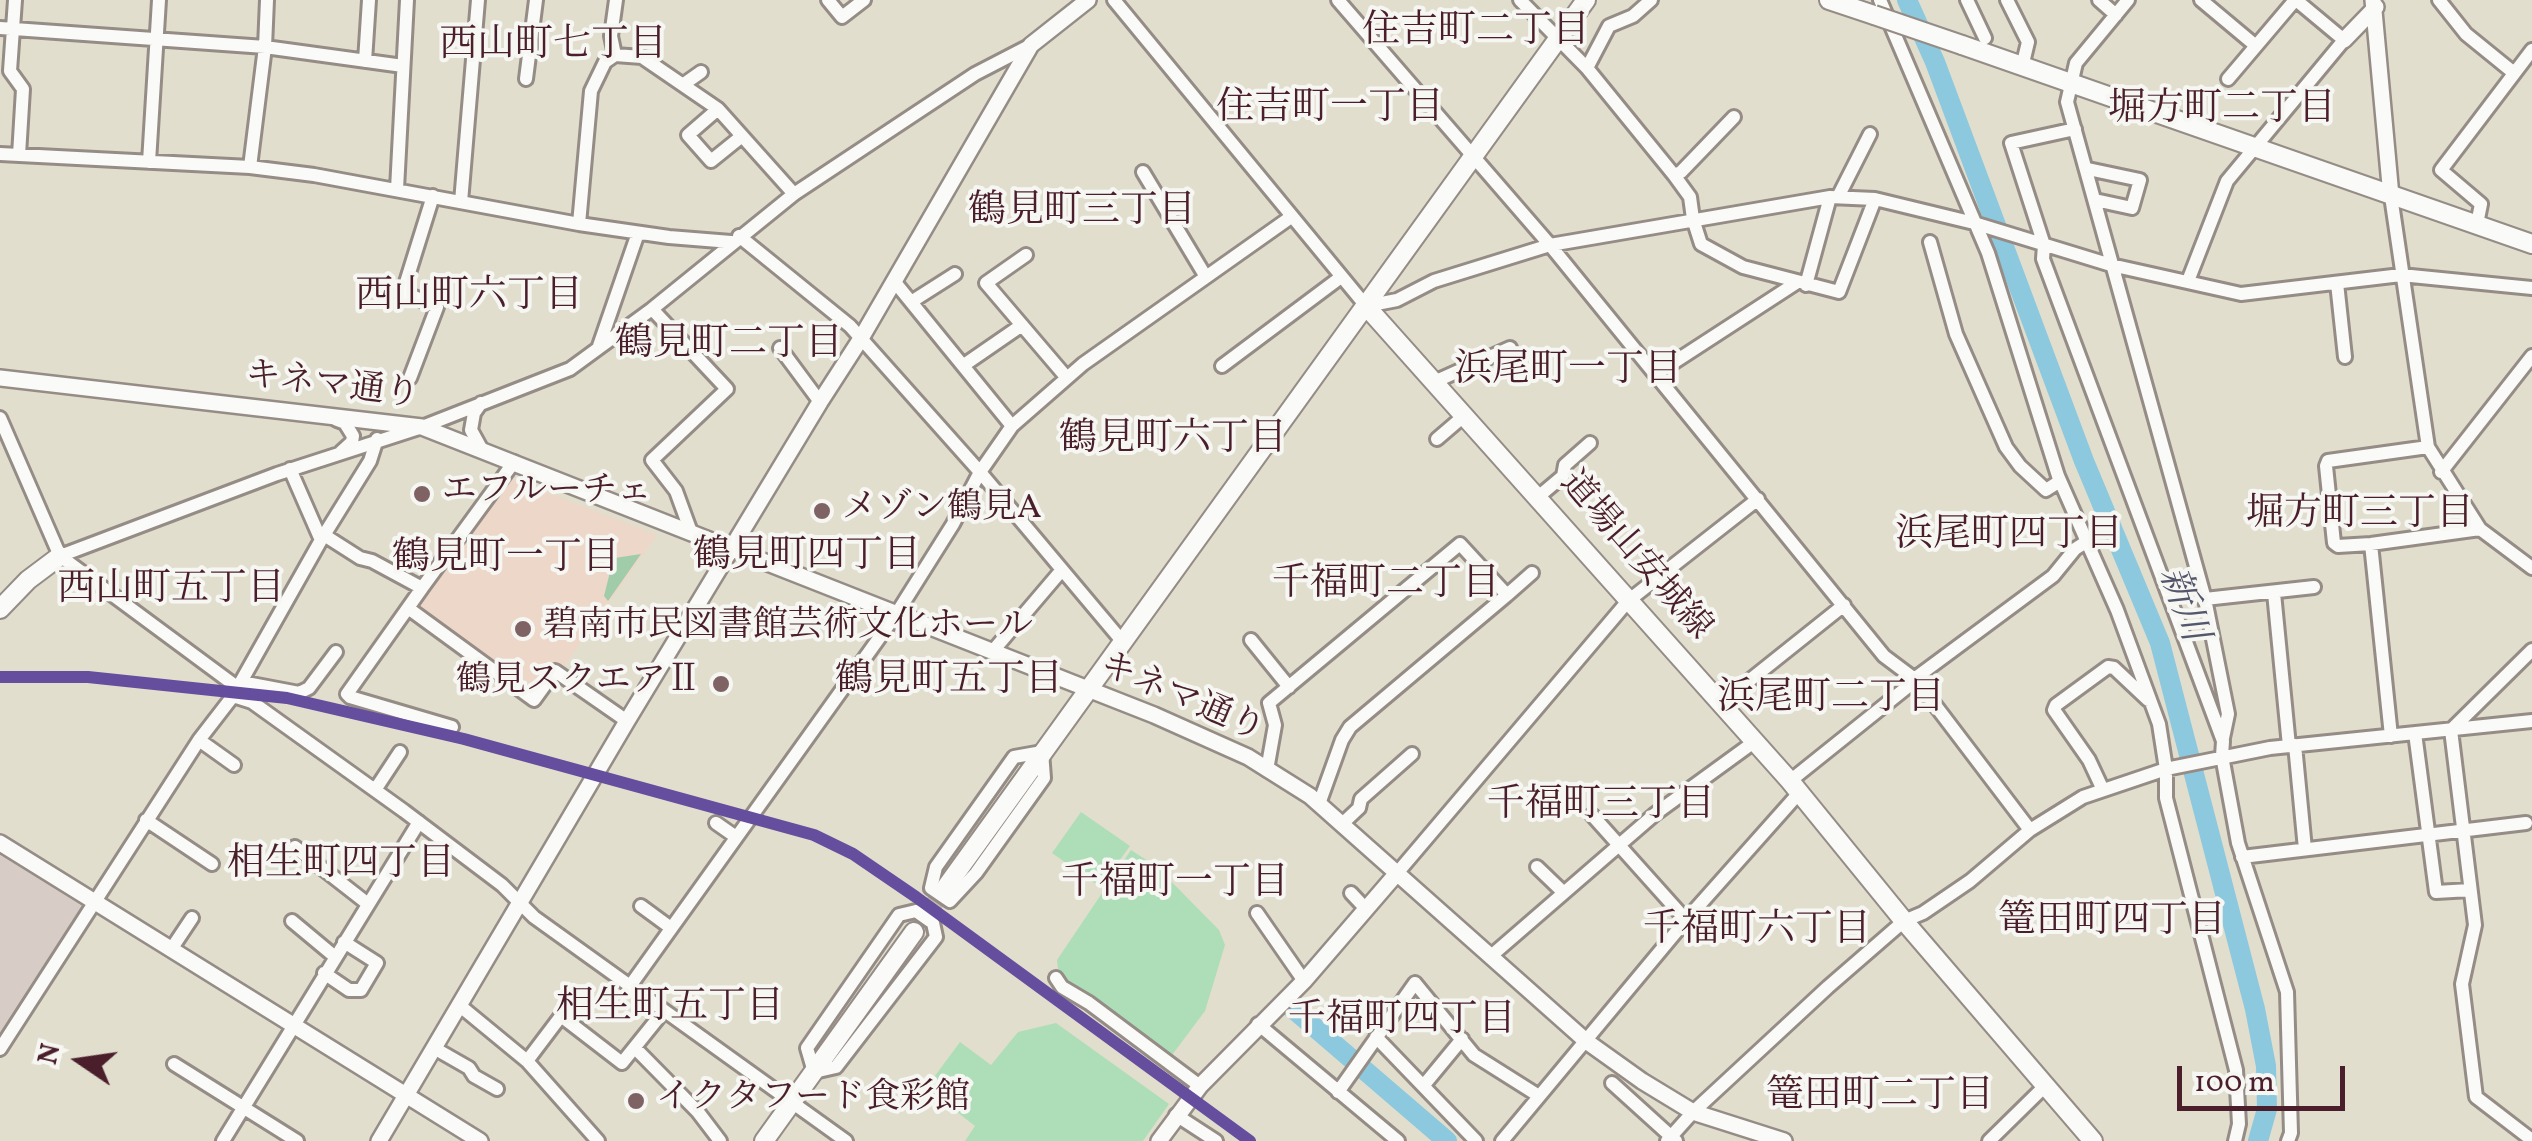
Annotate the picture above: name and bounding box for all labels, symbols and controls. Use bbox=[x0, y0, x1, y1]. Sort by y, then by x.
district label: 住吉町二丁目 bbox=[1362, 11, 1590, 57]
district label: 西山町七丁目 bbox=[439, 25, 667, 71]
district label: 住吉町一丁目 bbox=[1216, 88, 1444, 134]
district label: 堀方町二丁目 bbox=[2108, 89, 2336, 135]
district label: 鶴見町三丁目 bbox=[968, 191, 1196, 237]
district label: 西山町六丁目 bbox=[355, 276, 583, 322]
district label: 鶴見町二丁目 bbox=[615, 324, 843, 370]
district label: 浜尾町一丁目 bbox=[1454, 350, 1682, 396]
street label: キネマ通り bbox=[243, 356, 421, 420]
district label: 鶴見町六丁目 bbox=[1059, 419, 1287, 465]
street label: 道場山安城線 bbox=[1549, 464, 1719, 650]
place label: エフルーチェ bbox=[442, 473, 652, 515]
marker: エフルーチェ bbox=[411, 483, 433, 505]
place label: メゾン鶴見A bbox=[842, 490, 1042, 532]
district label: 堀方町三丁目 bbox=[2246, 494, 2474, 540]
marker: メゾン鶴見A bbox=[811, 500, 833, 522]
district label: 浜尾町四丁目 bbox=[1895, 515, 2123, 561]
district label: 鶴見町四丁目 bbox=[693, 536, 921, 582]
district label: 鶴見町一丁目 bbox=[392, 538, 620, 584]
water label: 新川 bbox=[2146, 561, 2214, 649]
district label: 千福町二丁目 bbox=[1272, 564, 1500, 610]
district label: 西山町五丁目 bbox=[57, 569, 285, 615]
place label: 碧南市民図書館芸術文化ホール bbox=[543, 608, 1033, 650]
marker: 碧南市民図書館芸術文化ホール bbox=[512, 618, 534, 640]
street label: キネマ通り bbox=[1092, 646, 1270, 754]
district label: 鶴見町五丁目 bbox=[835, 660, 1063, 706]
place label: 鶴見スクエアⅡ bbox=[456, 663, 701, 705]
marker: 鶴見スクエアⅡ bbox=[710, 673, 732, 695]
district label: 浜尾町二丁目 bbox=[1717, 678, 1945, 724]
district label: 千福町三丁目 bbox=[1487, 785, 1715, 831]
district label: 相生町四丁目 bbox=[227, 844, 455, 890]
district label: 千福町一丁目 bbox=[1061, 863, 1289, 909]
district label: 篭田町四丁目 bbox=[1998, 901, 2226, 947]
district label: 千福町六丁目 bbox=[1643, 910, 1871, 956]
district label: 相生町五丁目 bbox=[556, 987, 784, 1033]
district label: 千福町四丁目 bbox=[1288, 1000, 1516, 1046]
north arrow bbox=[30, 1011, 130, 1111]
text: N bbox=[29, 1040, 72, 1068]
scale bar bbox=[2182, 1046, 2350, 1108]
text: 100 m bbox=[2194, 1062, 2275, 1104]
district label: 篭田町二丁目 bbox=[1766, 1076, 1994, 1122]
place label: イクタフード食彩館 bbox=[656, 1080, 970, 1122]
marker: イクタフード食彩館 bbox=[625, 1090, 647, 1112]

